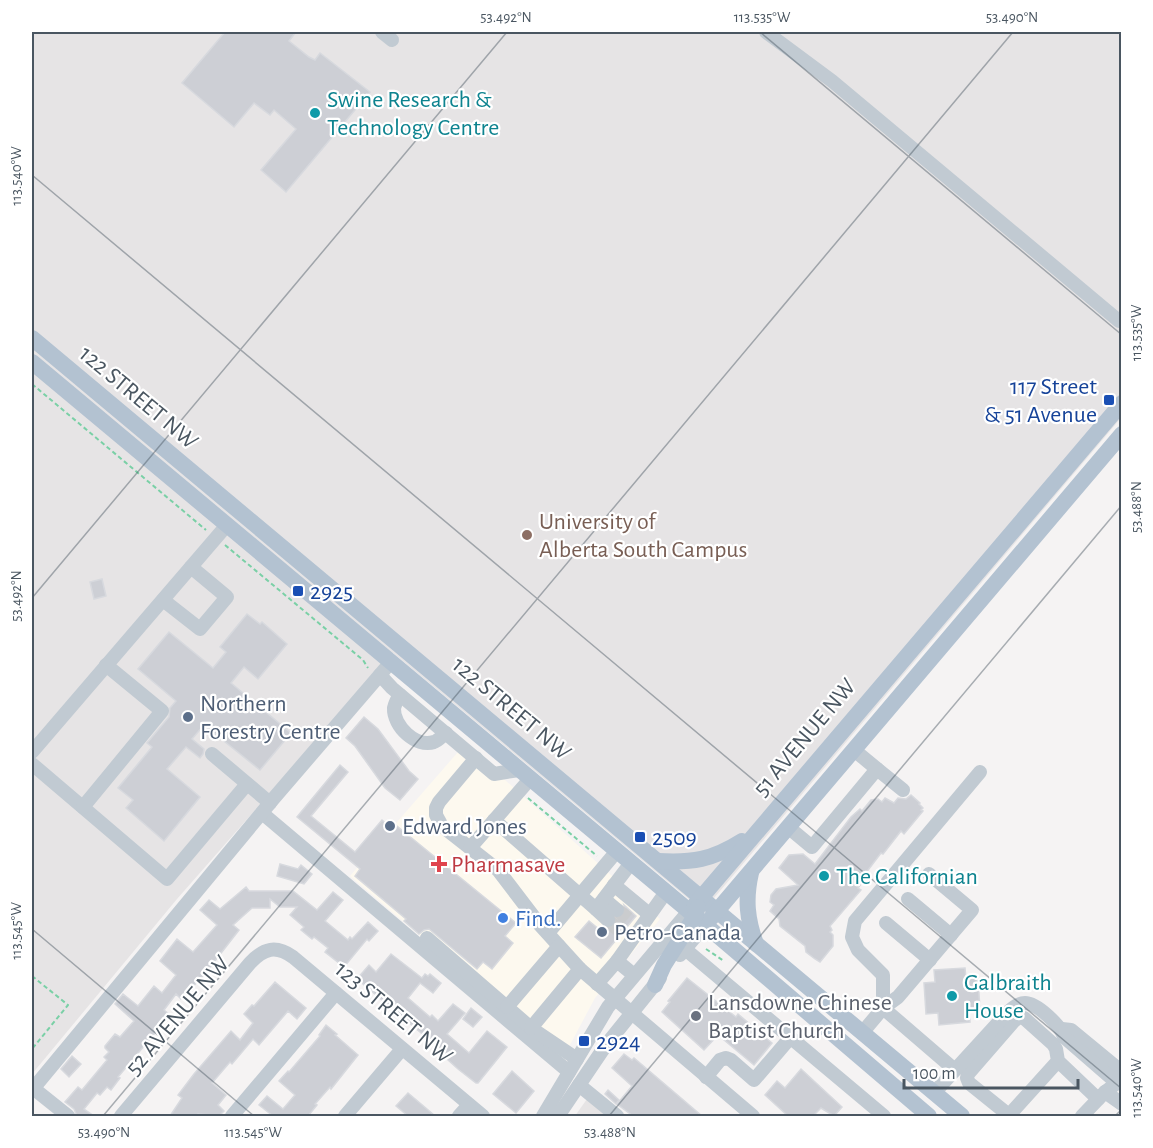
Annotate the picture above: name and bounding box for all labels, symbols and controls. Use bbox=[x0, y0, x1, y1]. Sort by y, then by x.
text: 53.492°N bbox=[480, 10, 532, 25]
text: 113.535°W bbox=[734, 10, 791, 25]
text: 53.490°N bbox=[986, 10, 1038, 25]
place label: Swine Research & Technology Centre bbox=[327, 88, 499, 140]
marker: Swine Research & Technology Centre bbox=[308, 106, 322, 120]
text: 113.540°W bbox=[9, 146, 24, 206]
text: 113.535°W bbox=[1129, 304, 1144, 361]
street label: 122 STREET NW bbox=[75, 342, 203, 454]
place label: 117 Street & 51 Avenue bbox=[984, 375, 1097, 427]
marker: 117 Street & 51 Avenue bbox=[1102, 393, 1116, 407]
text: 53.488°N bbox=[1129, 481, 1144, 533]
place label: University of Alberta South Campus bbox=[539, 510, 748, 562]
marker: University of Alberta South Campus bbox=[520, 528, 534, 542]
text: 53.492°N bbox=[9, 570, 24, 622]
place label: 2925 bbox=[310, 580, 353, 604]
marker: 2925 bbox=[291, 584, 305, 598]
street label: 122 STREET NW bbox=[448, 653, 576, 765]
street label: 51 AVENUE NW bbox=[749, 674, 861, 801]
place label: Northern Forestry Centre bbox=[200, 692, 341, 744]
marker: Northern Forestry Centre bbox=[181, 710, 195, 724]
place label: Edward Jones bbox=[402, 815, 527, 839]
marker: Edward Jones bbox=[383, 819, 397, 833]
place label: 2509 bbox=[652, 826, 697, 850]
marker: 2509 bbox=[633, 830, 647, 844]
place label: Pharmasave bbox=[451, 853, 565, 877]
marker: Pharmasave bbox=[432, 857, 446, 871]
place label: The Californian bbox=[836, 865, 978, 889]
marker: The Californian bbox=[817, 869, 831, 883]
text: 113.545°W bbox=[9, 902, 24, 960]
place label: Find. bbox=[515, 907, 562, 931]
marker: Find. bbox=[496, 911, 510, 925]
place label: Petro-Canada bbox=[614, 921, 741, 945]
marker: Petro-Canada bbox=[595, 925, 609, 939]
street label: 52 AVENUE NW bbox=[121, 951, 235, 1080]
street label: 123 STREET NW bbox=[330, 957, 457, 1069]
place label: Galbraith House bbox=[964, 971, 1052, 1023]
marker: Galbraith House bbox=[945, 989, 959, 1003]
place label: Lansdowne Chinese Baptist Church bbox=[708, 991, 892, 1043]
marker: Lansdowne Chinese Baptist Church bbox=[689, 1009, 703, 1023]
place label: 2924 bbox=[596, 1030, 641, 1054]
marker: 2924 bbox=[577, 1034, 591, 1048]
scale bar bbox=[904, 1052, 1078, 1090]
text: 113.540°W bbox=[1129, 1058, 1144, 1118]
text: 100 m bbox=[913, 1065, 956, 1083]
text: 53.490°N bbox=[78, 1125, 130, 1140]
text: 113.545°W bbox=[224, 1125, 282, 1140]
text: 53.488°N bbox=[584, 1125, 636, 1140]

